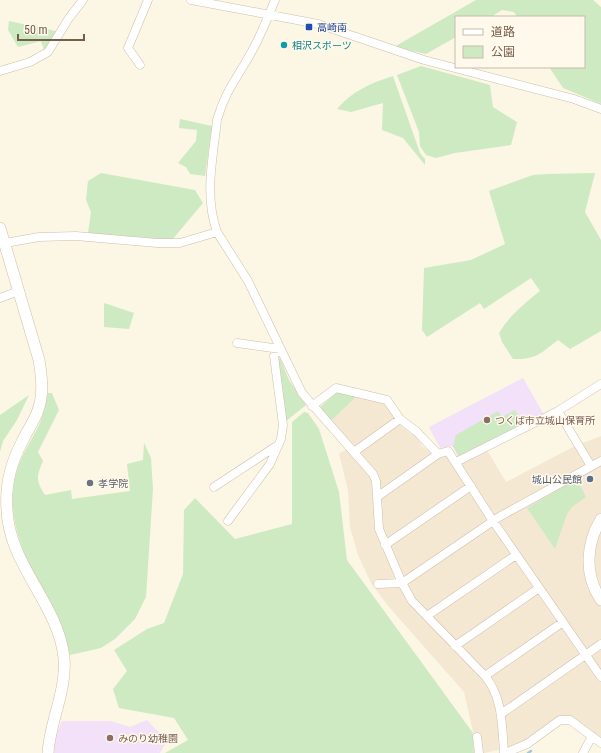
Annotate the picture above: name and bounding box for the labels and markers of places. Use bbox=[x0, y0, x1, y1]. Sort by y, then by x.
marker: 高崎南 bbox=[304, 22, 314, 32]
place label: 高崎南 bbox=[317, 22, 347, 33]
marker: 相沢スポーツ bbox=[279, 40, 289, 50]
place label: 相沢スポーツ bbox=[292, 40, 352, 51]
marker: つくば市立城山保育所 bbox=[482, 415, 492, 425]
place label: つくば市立城山保育所 bbox=[495, 415, 595, 426]
place label: 城山公民館 bbox=[532, 474, 582, 485]
marker: 城山公民館 bbox=[585, 474, 595, 484]
marker: 孝学院 bbox=[85, 478, 95, 488]
place label: 孝学院 bbox=[98, 478, 128, 489]
marker: みのり幼稚園 bbox=[105, 733, 115, 743]
place label: みのり幼稚園 bbox=[118, 733, 178, 744]

